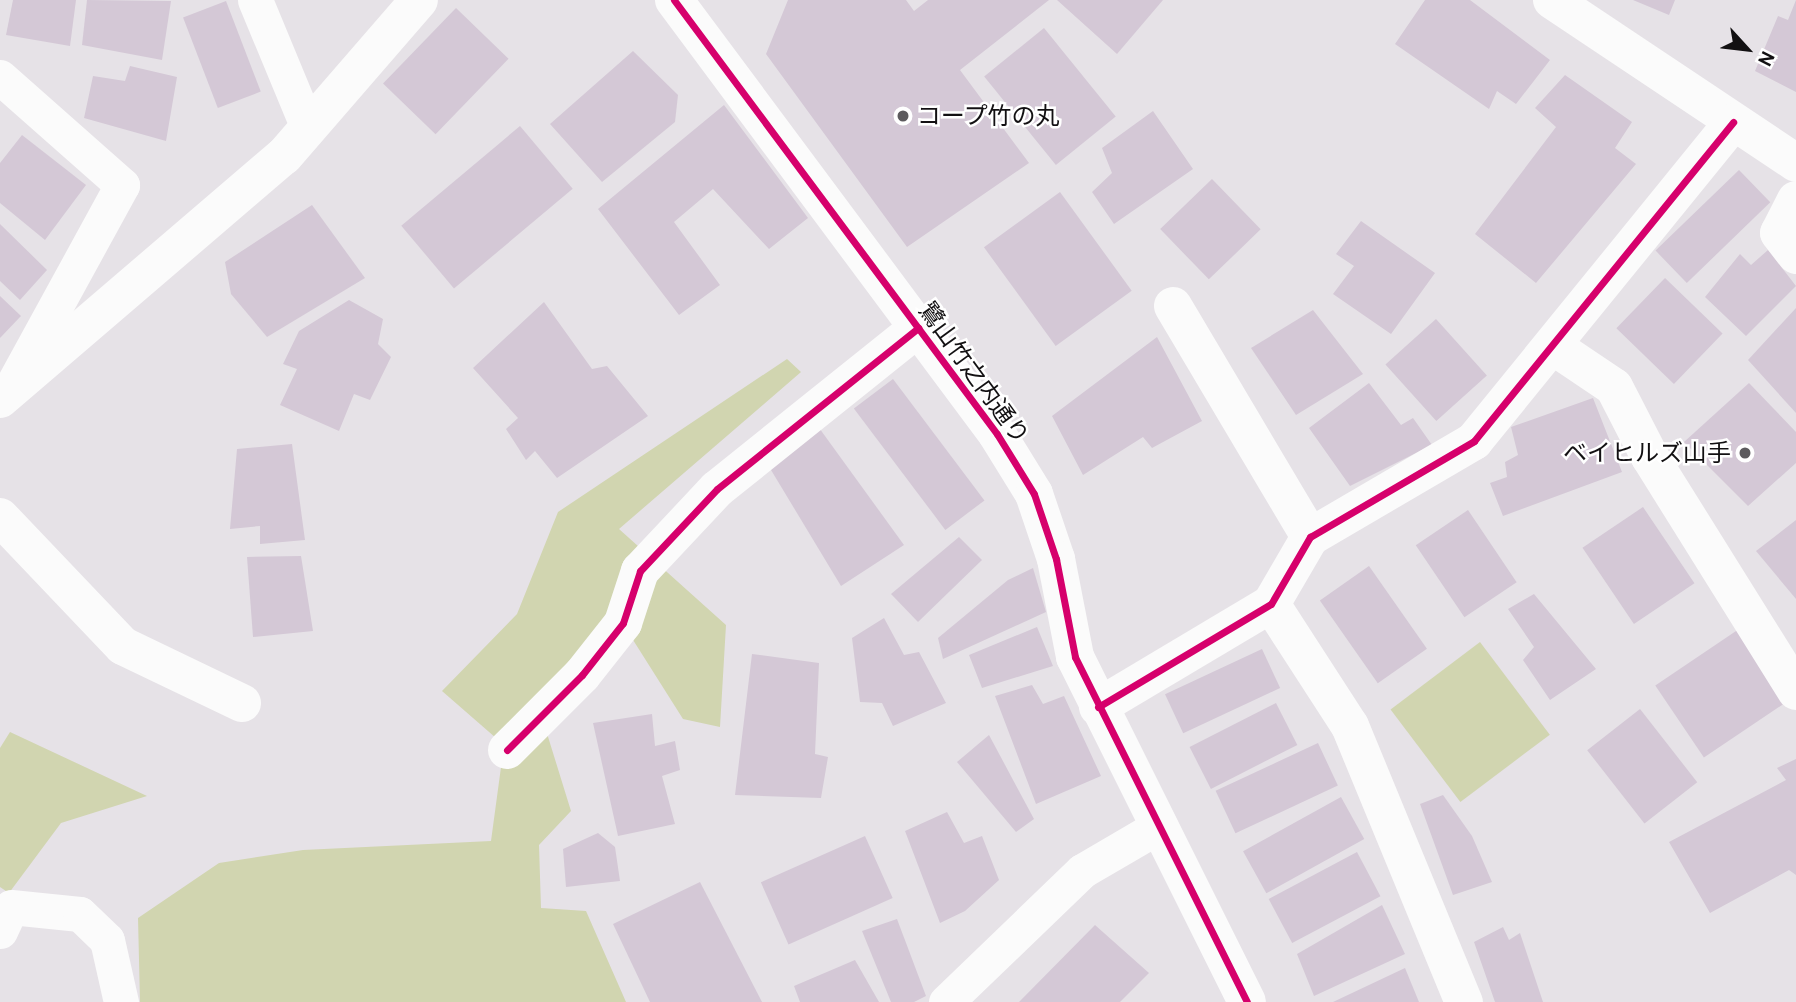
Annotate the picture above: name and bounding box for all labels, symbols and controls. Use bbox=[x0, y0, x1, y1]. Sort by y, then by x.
north arrow bbox=[1712, 14, 1782, 84]
text: N bbox=[1753, 48, 1779, 70]
place label: コープ竹の丸 bbox=[917, 102, 1061, 130]
marker: コープ竹の丸 bbox=[895, 108, 911, 124]
street label: 鷺山竹之内通り bbox=[913, 297, 1035, 449]
place label: ベイヒルズ山手 bbox=[1563, 439, 1731, 467]
marker: ベイヒルズ山手 bbox=[1737, 445, 1753, 461]

